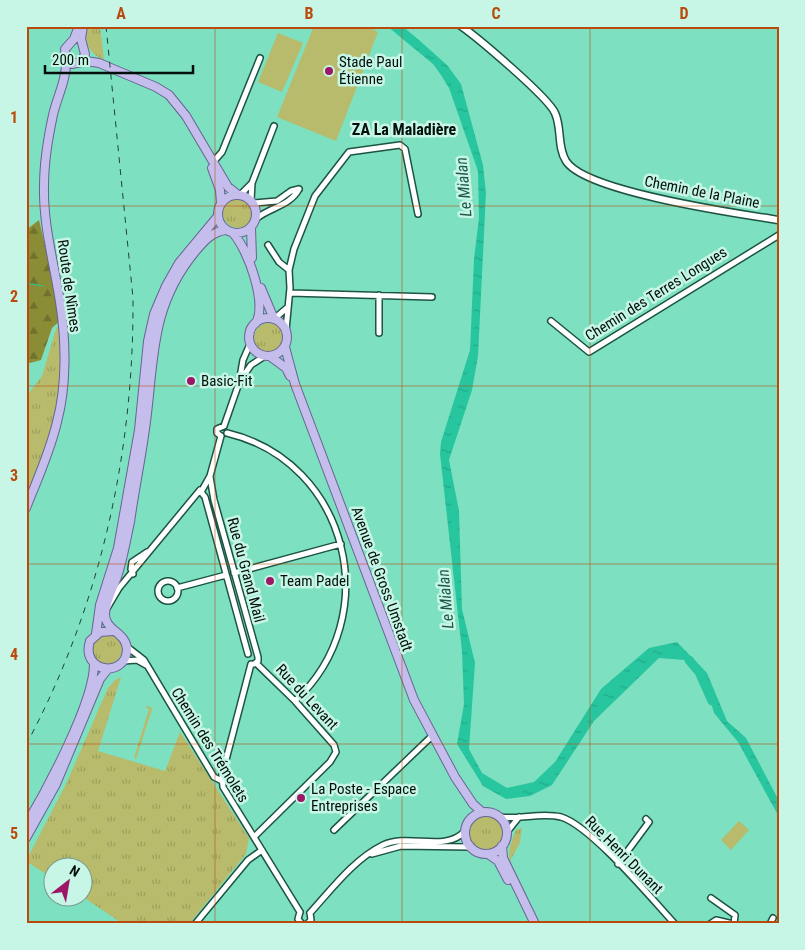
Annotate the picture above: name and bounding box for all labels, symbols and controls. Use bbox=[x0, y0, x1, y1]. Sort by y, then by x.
text: A bbox=[116, 4, 126, 23]
text: B bbox=[305, 4, 314, 23]
text: C bbox=[491, 4, 501, 23]
text: D bbox=[679, 4, 689, 23]
scale bar bbox=[45, 42, 192, 74]
text: 200 m bbox=[52, 51, 89, 69]
place label: Stade Paul Étienne bbox=[339, 53, 402, 88]
marker: Stade Paul Étienne bbox=[323, 65, 335, 77]
text: 1 bbox=[10, 108, 18, 127]
district label: ZA La Maladière bbox=[352, 120, 457, 139]
water label: Le Mialan bbox=[451, 156, 476, 217]
street label: Chemin de la Plaine bbox=[643, 172, 761, 212]
street label: Route de Nîmes bbox=[54, 238, 84, 334]
street label: Chemin des Terres Longues bbox=[582, 243, 730, 345]
text: 2 bbox=[10, 287, 18, 306]
place label: Basic-Fit bbox=[201, 372, 252, 390]
marker: Basic-Fit bbox=[185, 375, 197, 387]
text: 3 bbox=[10, 466, 18, 485]
street label: Avenue de Gross Umstadt bbox=[347, 504, 417, 654]
street label: Rue du Grand Mail bbox=[223, 516, 269, 624]
water label: Le Mialan bbox=[433, 568, 458, 629]
place label: Team Padel bbox=[280, 572, 349, 590]
marker: Team Padel bbox=[264, 575, 276, 587]
text: 4 bbox=[10, 645, 18, 664]
street label: Rue du Levant bbox=[272, 660, 342, 734]
street label: Chemin des Trémolets bbox=[167, 684, 253, 806]
place label: La Poste - Espace Entreprises bbox=[311, 780, 416, 815]
marker: La Poste - Espace Entreprises bbox=[295, 792, 307, 804]
street label: Rue Henri Dunant bbox=[581, 812, 667, 898]
text: 5 bbox=[10, 824, 18, 843]
north arrow bbox=[42, 858, 92, 908]
text: N bbox=[67, 862, 82, 880]

